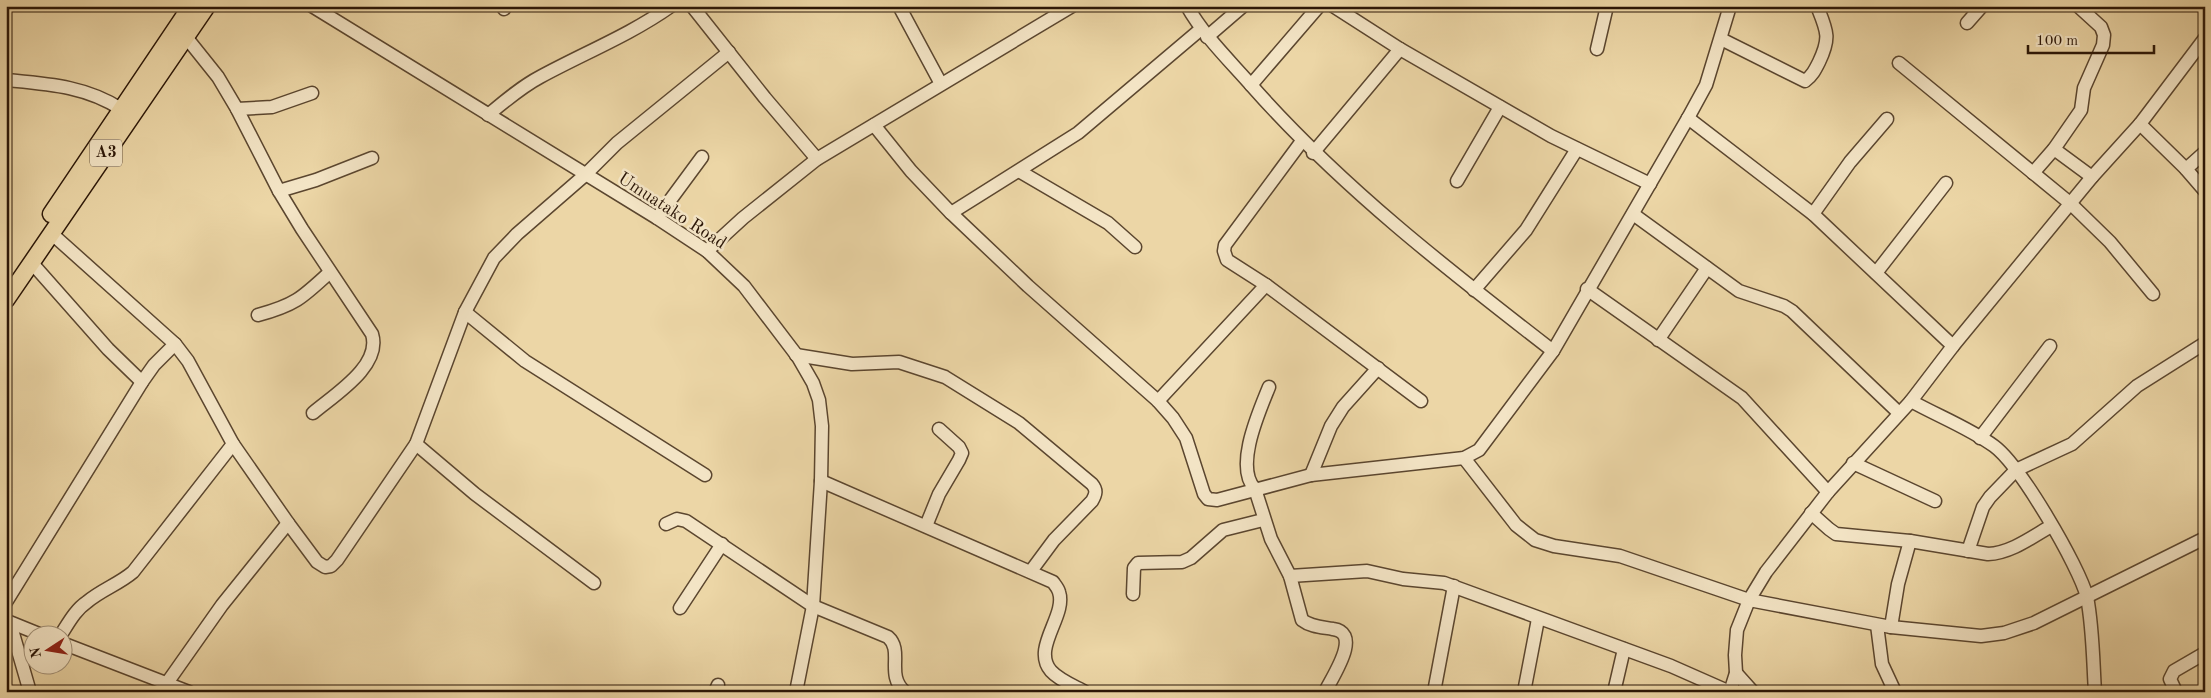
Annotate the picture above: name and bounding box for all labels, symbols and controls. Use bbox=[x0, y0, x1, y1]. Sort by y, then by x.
scale bar bbox=[2028, 22, 2155, 54]
text: 100 m bbox=[2036, 34, 2078, 49]
road number: A3 bbox=[90, 140, 122, 167]
street label: Umuatako Road bbox=[614, 169, 730, 253]
north arrow bbox=[22, 626, 72, 676]
text: N bbox=[28, 646, 44, 659]

